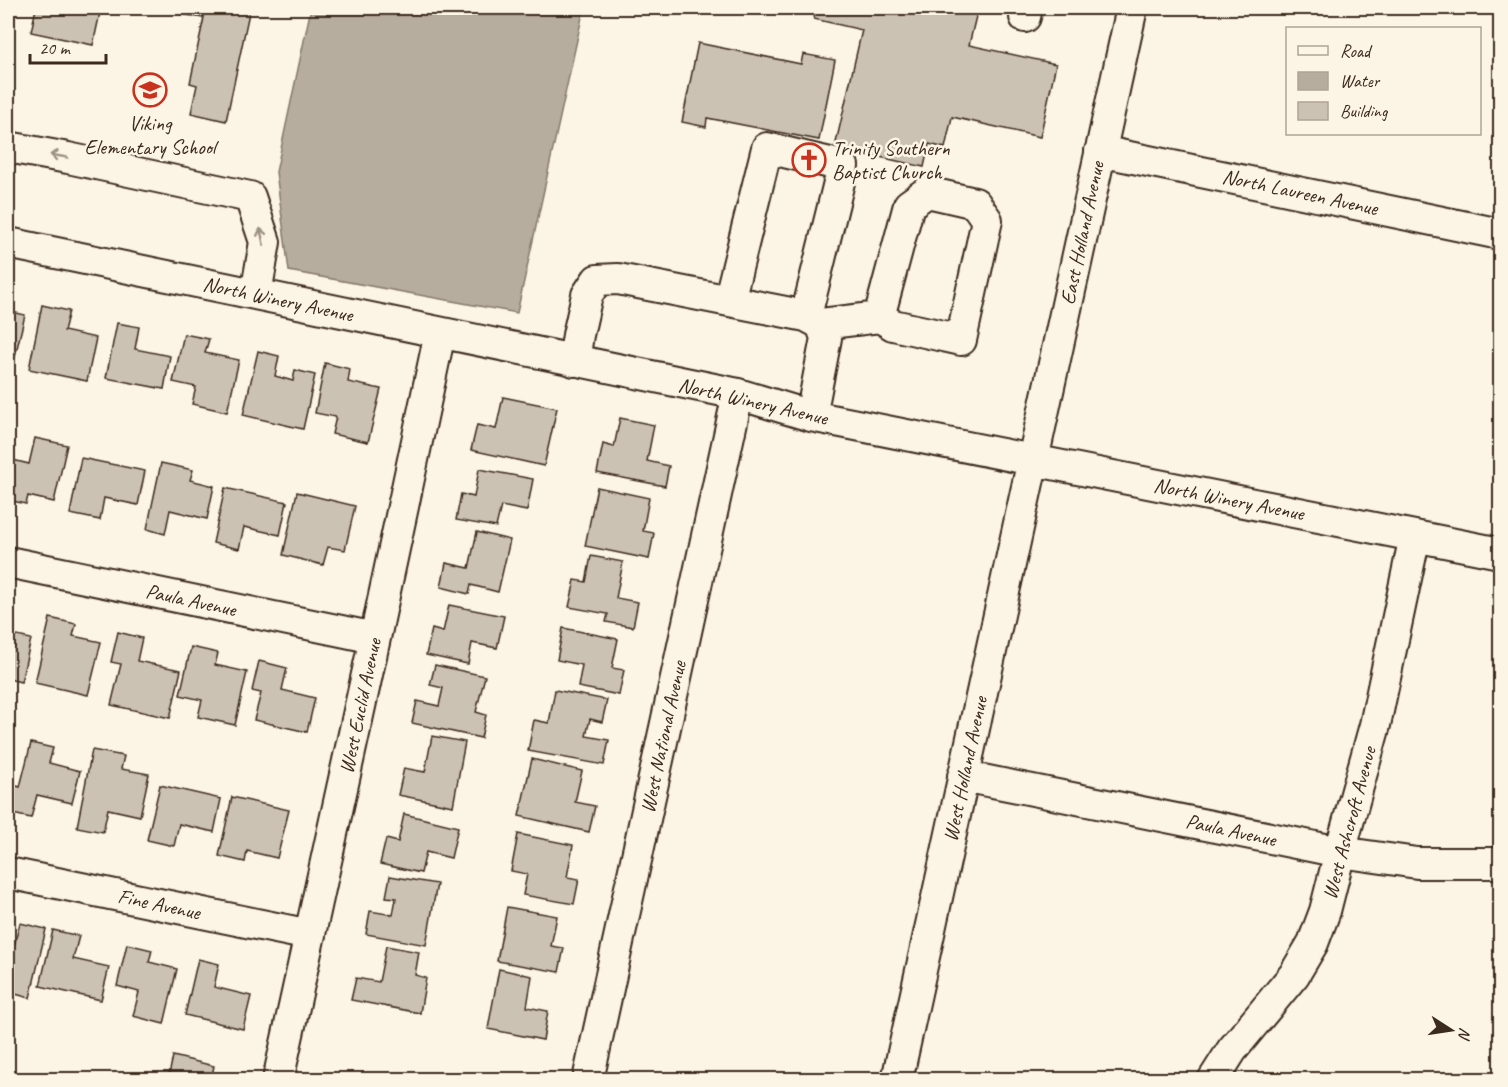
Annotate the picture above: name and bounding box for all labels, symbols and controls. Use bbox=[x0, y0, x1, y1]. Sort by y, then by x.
scale bar bbox=[30, 27, 106, 65]
legend bbox=[1286, 27, 1481, 135]
text: 20 m bbox=[39, 37, 72, 59]
text: Road bbox=[1340, 40, 1373, 62]
text: Water bbox=[1340, 70, 1381, 92]
school or university icon: Viking Elementary School bbox=[132, 72, 168, 108]
text: Building bbox=[1340, 100, 1389, 122]
place label: Viking Elementary School bbox=[84, 110, 219, 160]
place label: Trinity Southern Baptist Church bbox=[832, 135, 950, 185]
church icon: Trinity Southern Baptist Church bbox=[791, 142, 827, 178]
one-way arrow bbox=[50, 151, 69, 162]
street label: East Holland Avenue bbox=[1054, 158, 1110, 307]
street label: North Laureen Avenue bbox=[1220, 163, 1381, 221]
one-way arrow bbox=[256, 228, 267, 247]
street label: North Winery Avenue bbox=[201, 270, 356, 328]
street label: North Winery Avenue bbox=[676, 371, 831, 431]
street label: North Winery Avenue bbox=[1152, 472, 1307, 527]
street label: Paula Avenue bbox=[144, 578, 240, 622]
street label: West Euclid Avenue bbox=[333, 635, 387, 776]
street label: West National Avenue bbox=[634, 658, 692, 815]
street label: West Holland Avenue bbox=[937, 693, 993, 844]
street label: West Ashcroft Avenue bbox=[1316, 742, 1382, 902]
street label: Paula Avenue bbox=[1184, 808, 1280, 852]
street label: Fine Avenue bbox=[116, 883, 204, 926]
north arrow bbox=[1421, 1000, 1481, 1060]
text: N bbox=[1453, 1026, 1476, 1043]

